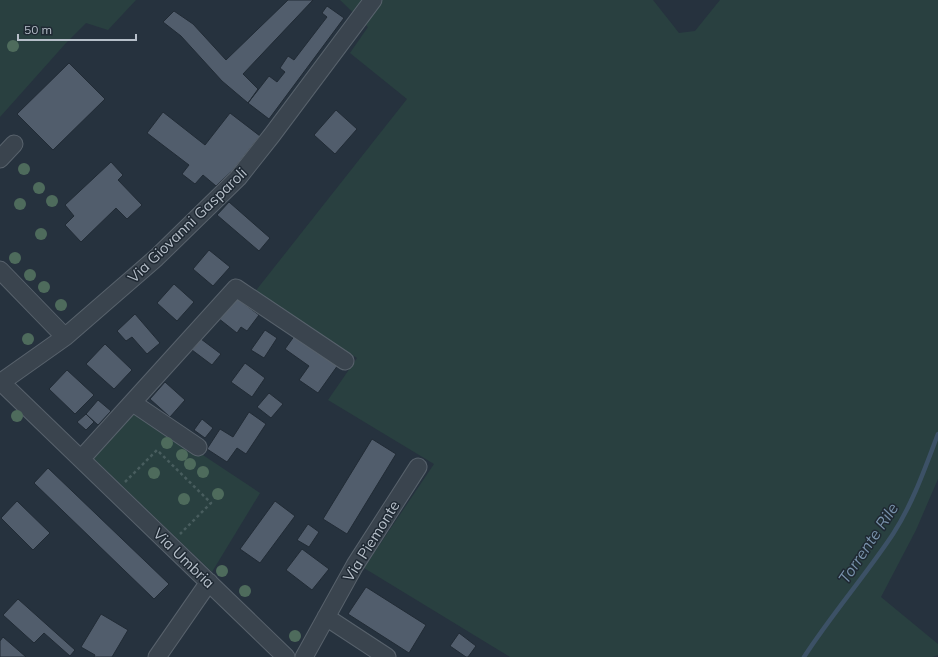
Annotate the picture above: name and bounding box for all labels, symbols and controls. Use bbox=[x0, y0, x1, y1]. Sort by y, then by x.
scale bar bbox=[18, 16, 136, 42]
text: 50 m bbox=[24, 22, 52, 37]
street label: Via Giovanni Gasparoli bbox=[123, 163, 251, 287]
street label: Via Piemonte bbox=[338, 497, 404, 585]
water label: Torrente Rile bbox=[834, 499, 902, 587]
street label: Via Umbria bbox=[149, 524, 219, 592]

